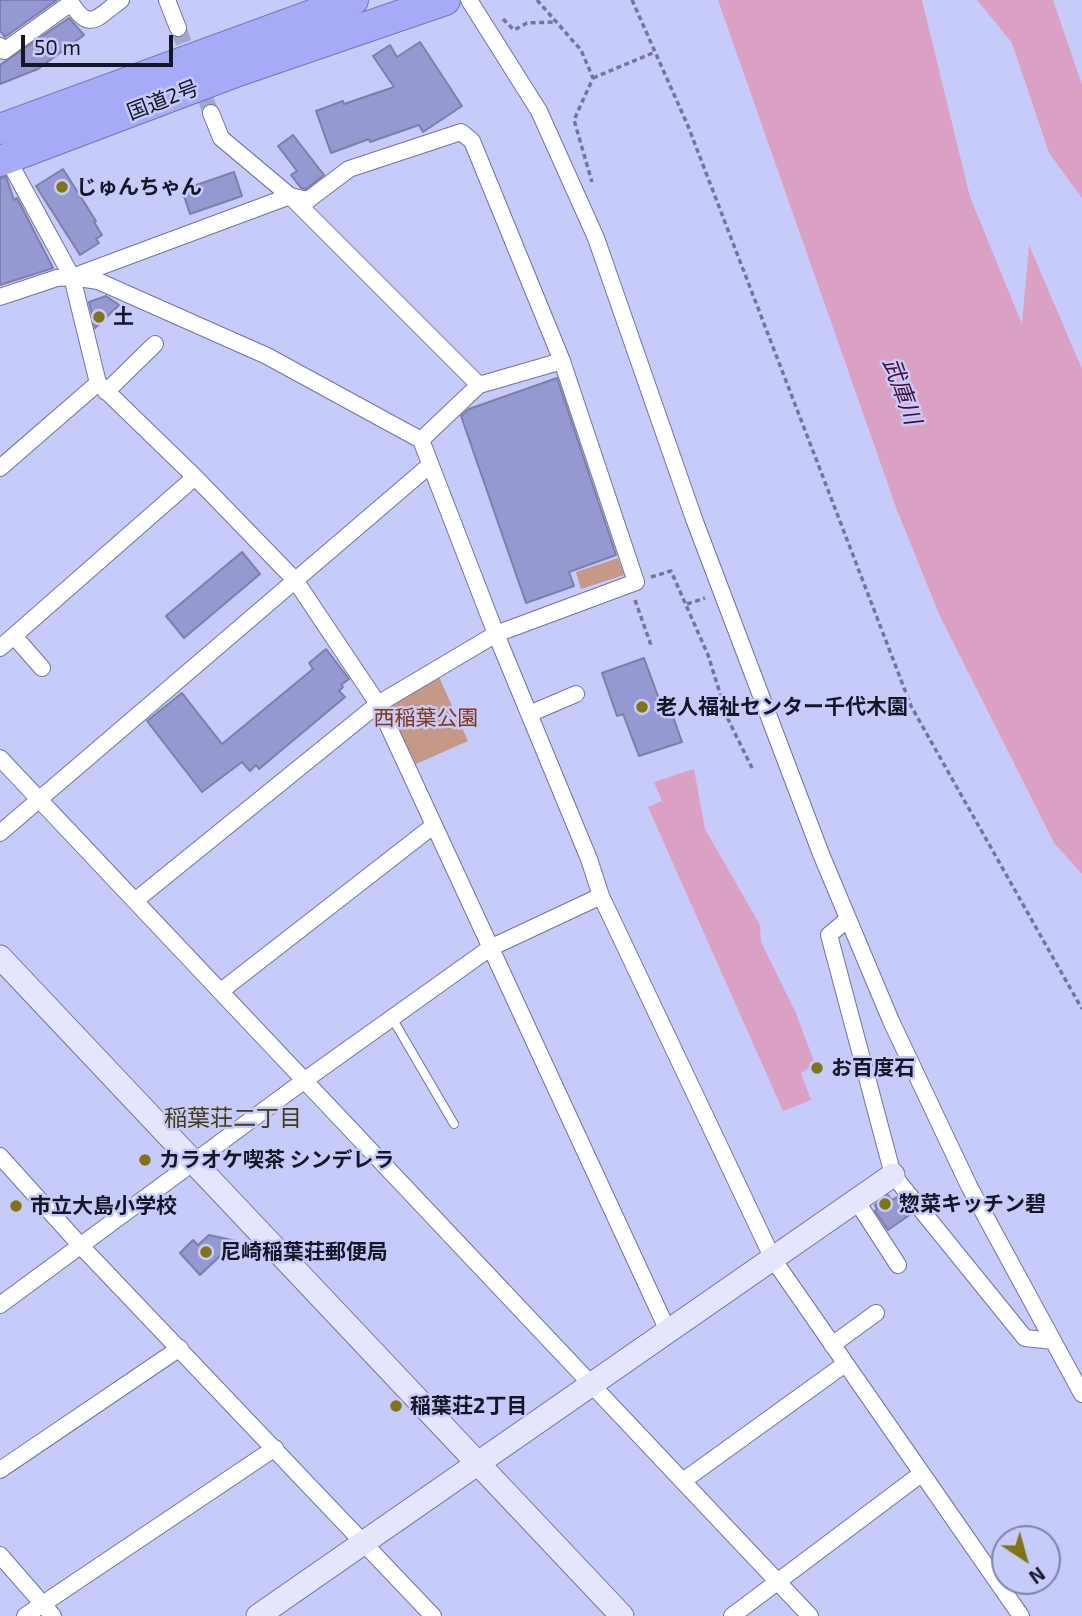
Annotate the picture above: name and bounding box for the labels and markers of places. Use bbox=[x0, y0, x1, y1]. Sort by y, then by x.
place label: じゅんちゃん bbox=[76, 174, 202, 200]
marker: じゅんちゃん bbox=[54, 179, 70, 195]
place label: 土 bbox=[113, 304, 134, 330]
marker: 土 bbox=[91, 309, 107, 325]
place label: 老人福祉センター千代木園 bbox=[656, 694, 908, 720]
marker: 老人福祉センター千代木園 bbox=[634, 699, 650, 715]
place label: お百度石 bbox=[831, 1055, 915, 1081]
marker: お百度石 bbox=[809, 1060, 825, 1076]
place label: カラオケ喫茶 シンデレラ bbox=[159, 1147, 395, 1173]
marker: カラオケ喫茶 シンデレラ bbox=[137, 1152, 153, 1168]
place label: 惣菜キッチン碧 bbox=[899, 1191, 1046, 1217]
place label: 市立大島小学校 bbox=[30, 1193, 177, 1219]
marker: 惣菜キッチン碧 bbox=[877, 1196, 893, 1212]
marker: 市立大島小学校 bbox=[8, 1198, 24, 1214]
place label: 尼崎稲葉荘郵便局 bbox=[220, 1239, 388, 1265]
marker: 尼崎稲葉荘郵便局 bbox=[198, 1244, 214, 1260]
place label: 稲葉荘2丁目 bbox=[410, 1393, 527, 1419]
marker: 稲葉荘2丁目 bbox=[388, 1398, 404, 1414]

